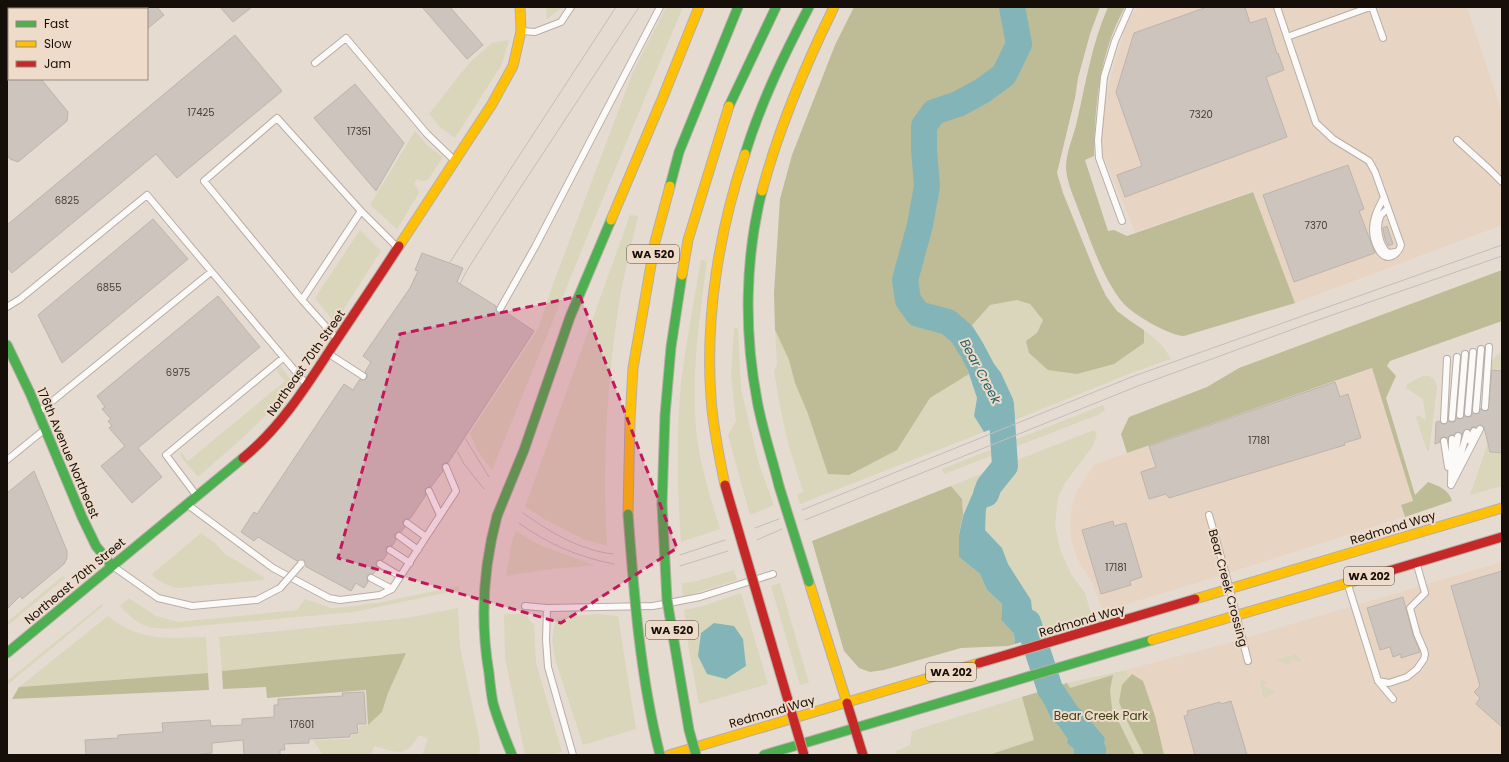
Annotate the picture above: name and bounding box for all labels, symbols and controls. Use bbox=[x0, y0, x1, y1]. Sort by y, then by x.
legend bbox=[8, 8, 148, 80]
text: Fast bbox=[44, 15, 69, 32]
text: Slow bbox=[44, 35, 72, 52]
text: Jam bbox=[44, 55, 71, 72]
house number: 17425 bbox=[188, 105, 214, 120]
house number: 7320 bbox=[1189, 107, 1213, 122]
house number: 17351 bbox=[347, 124, 371, 139]
house number: 6825 bbox=[55, 193, 79, 208]
house number: 7370 bbox=[1304, 218, 1328, 233]
road number: WA 520 bbox=[627, 245, 679, 263]
house number: 6855 bbox=[96, 280, 122, 295]
street label: Northeast 70th Street bbox=[262, 306, 349, 419]
water label: Bear Creek bbox=[955, 335, 1006, 408]
house number: 6975 bbox=[166, 365, 190, 380]
street label: 176th Avenue Northeast bbox=[33, 385, 104, 521]
house number: 17181 bbox=[1248, 433, 1270, 448]
street label: Redmond Way bbox=[1348, 506, 1438, 549]
street label: Bear Creek Crossing bbox=[1205, 527, 1252, 649]
street label: Northeast 70th Street bbox=[21, 533, 129, 628]
house number: 17181 bbox=[1105, 560, 1127, 575]
road number: WA 202 bbox=[1344, 567, 1394, 585]
street label: Redmond Way bbox=[1037, 600, 1127, 641]
road number: WA 520 bbox=[646, 621, 698, 639]
road number: WA 202 bbox=[926, 663, 976, 681]
street label: Redmond Way bbox=[727, 691, 817, 732]
park label: Bear Creek Park bbox=[1054, 707, 1149, 724]
house number: 17601 bbox=[290, 717, 314, 732]

